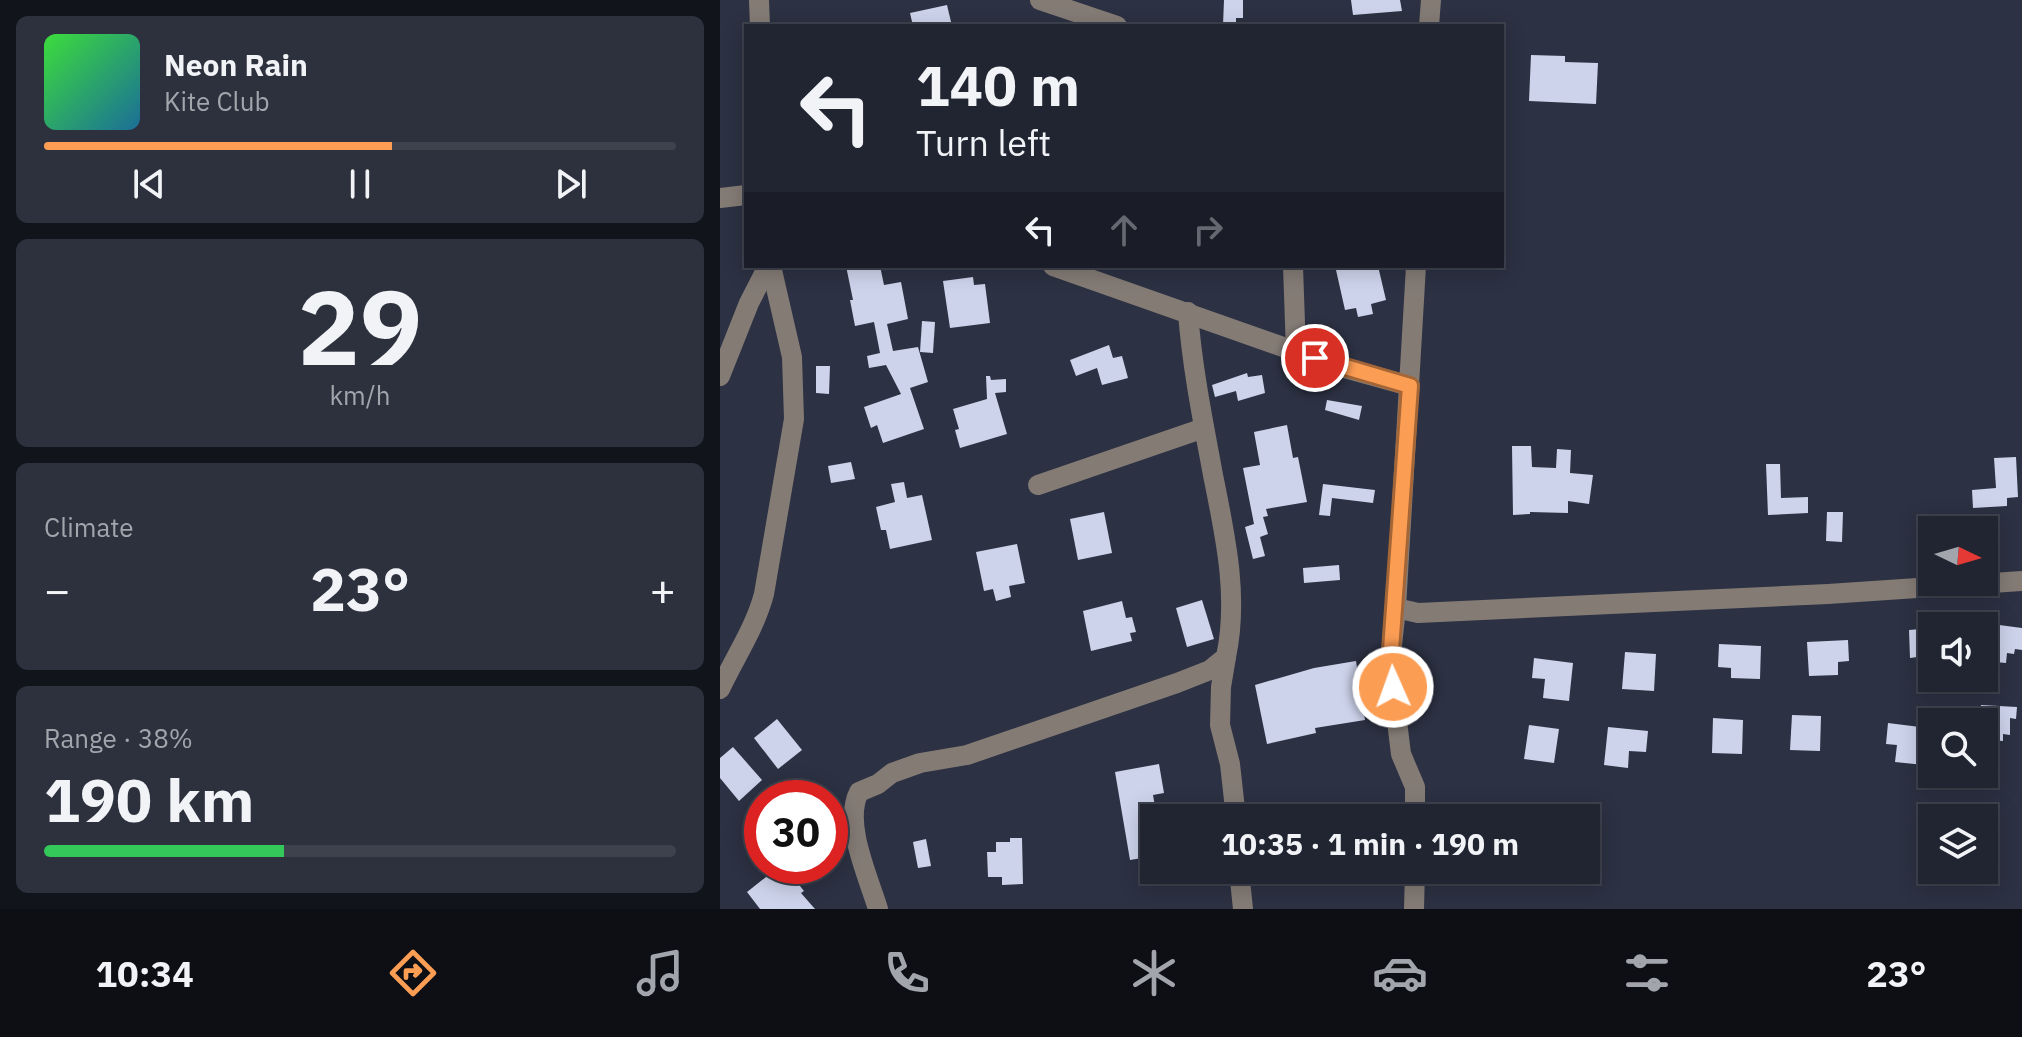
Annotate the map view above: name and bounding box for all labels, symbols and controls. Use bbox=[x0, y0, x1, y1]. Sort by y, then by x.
text: Neon Rain bbox=[164, 45, 308, 84]
text: 140 m bbox=[916, 49, 1080, 121]
icon: left bbox=[784, 56, 888, 160]
text: Kite Club bbox=[164, 84, 269, 118]
text: Turn left bbox=[916, 119, 1051, 166]
icon: previous bbox=[127, 162, 171, 206]
icon: pause bbox=[338, 162, 382, 206]
icon: next bbox=[549, 162, 593, 206]
icon: left bbox=[1018, 208, 1062, 252]
icon: ahead bbox=[1102, 208, 1146, 252]
icon: right bbox=[1186, 208, 1230, 252]
text: 29 bbox=[298, 258, 422, 394]
pin bbox=[1281, 324, 1349, 392]
icon: arrive bbox=[1293, 336, 1337, 380]
text: km/h bbox=[329, 378, 391, 412]
text: Climate bbox=[44, 510, 134, 544]
north arrow bbox=[1918, 516, 1998, 596]
map controls bbox=[1918, 516, 1998, 884]
text: 23° bbox=[310, 549, 410, 628]
text: − bbox=[44, 561, 70, 618]
text: + bbox=[650, 561, 676, 618]
button: sound bbox=[1918, 612, 1998, 692]
position arrow bbox=[1351, 645, 1435, 729]
button: search bbox=[1918, 708, 1998, 788]
text: Range · 38% bbox=[44, 721, 193, 755]
text: 190 km bbox=[44, 760, 254, 839]
speed limit sign: 30 bbox=[744, 780, 848, 884]
button: layers bbox=[1918, 804, 1998, 884]
text: 10:35 · 1 min · 190 m bbox=[1221, 824, 1519, 863]
icon: directions bbox=[385, 945, 441, 1001]
icon: music bbox=[632, 945, 688, 1001]
icon: phone bbox=[879, 945, 935, 1001]
icon: climate bbox=[1126, 945, 1182, 1001]
icon: car bbox=[1372, 945, 1428, 1001]
icon: filters bbox=[1619, 945, 1675, 1001]
text: 10:34 bbox=[95, 950, 194, 997]
text: 23° bbox=[1866, 950, 1926, 997]

